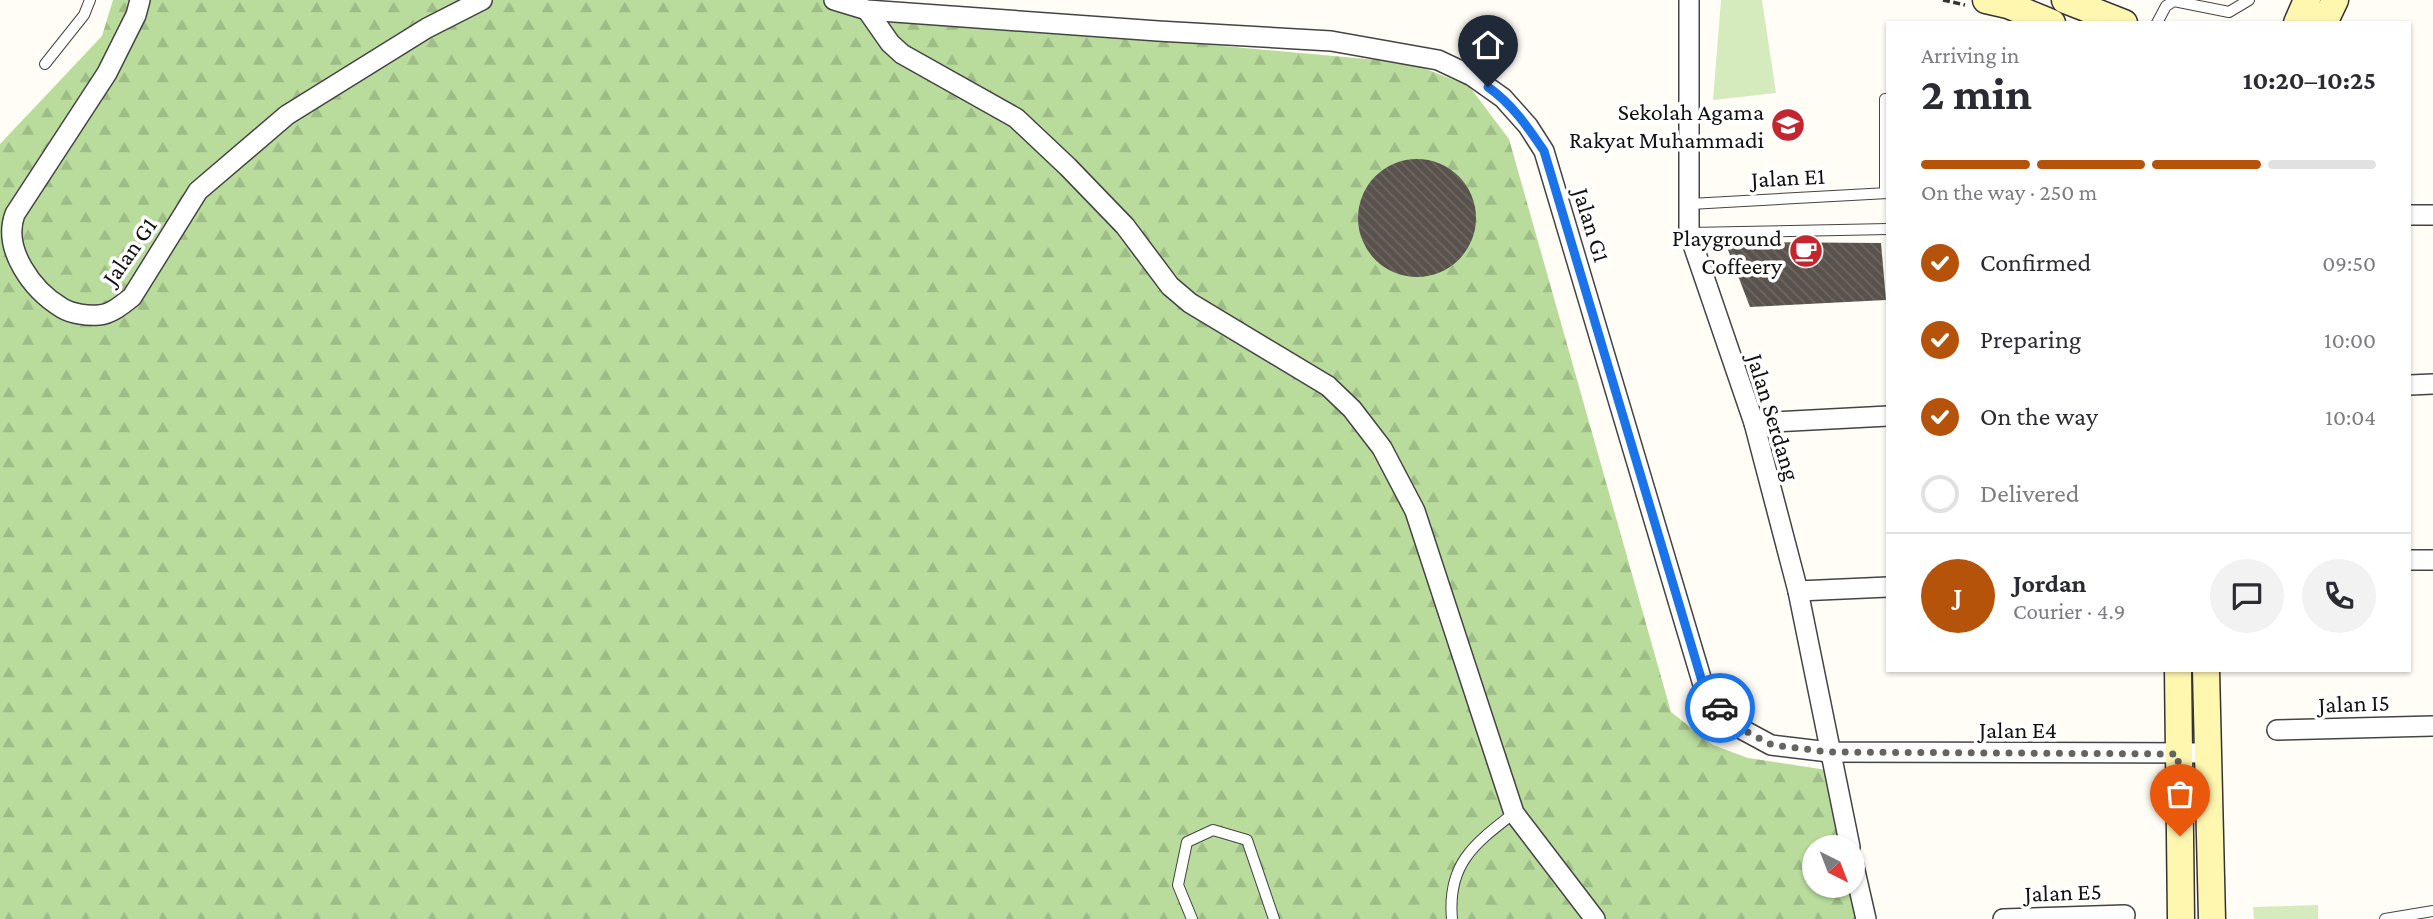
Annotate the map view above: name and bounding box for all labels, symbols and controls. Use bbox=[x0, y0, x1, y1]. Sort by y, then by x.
pin bbox=[1458, 15, 1518, 87]
icon: home bbox=[1469, 26, 1507, 64]
text: Arriving in bbox=[1921, 42, 2019, 68]
text: 10:20–10:25 bbox=[2243, 66, 2376, 95]
text: 2 min bbox=[1921, 68, 2032, 119]
place label: Sekolah Agama Rakyat Muhammadi bbox=[1569, 98, 1764, 153]
school or university icon: Sekolah Agama Rakyat Muhammadi bbox=[1769, 106, 1807, 144]
street label: Jalan E1 bbox=[1748, 162, 1826, 193]
text: On the way · 250 m bbox=[1921, 179, 2097, 205]
street label: Jalan G1 bbox=[1567, 183, 1616, 265]
street label: Jalan G1 bbox=[95, 212, 162, 292]
place label: Playground Coffeery bbox=[1672, 224, 1783, 279]
cafe icon: Playground Coffeery bbox=[1787, 232, 1825, 270]
icon: check bbox=[1921, 244, 1959, 282]
text: Confirmed bbox=[1980, 248, 2091, 277]
text: 09:50 bbox=[2322, 250, 2376, 276]
icon: check bbox=[1921, 321, 1959, 359]
text: Preparing bbox=[1980, 325, 2081, 354]
text: 10:00 bbox=[2324, 327, 2376, 353]
street label: Jalan Serdang bbox=[1741, 348, 1806, 484]
icon: check bbox=[1921, 398, 1959, 436]
text: On the way bbox=[1980, 402, 2098, 431]
text: 10:04 bbox=[2325, 404, 2376, 430]
text: Delivered bbox=[1980, 479, 2079, 508]
button: chat bbox=[2210, 559, 2284, 633]
button: phone bbox=[2302, 559, 2376, 633]
text: Jordan bbox=[2013, 569, 2087, 598]
text: J bbox=[1954, 582, 1962, 611]
text: Courier · 4.9 bbox=[2013, 598, 2125, 624]
courier bbox=[1685, 673, 1755, 743]
street label: Jalan I5 bbox=[2316, 688, 2390, 718]
icon: car bbox=[1701, 689, 1739, 727]
street label: Jalan E4 bbox=[1977, 716, 2057, 743]
pin bbox=[2150, 764, 2210, 836]
icon: bag bbox=[2161, 775, 2199, 813]
north arrow bbox=[1802, 835, 1866, 898]
map controls bbox=[1802, 835, 1865, 898]
street label: Jalan E5 bbox=[2022, 877, 2102, 907]

